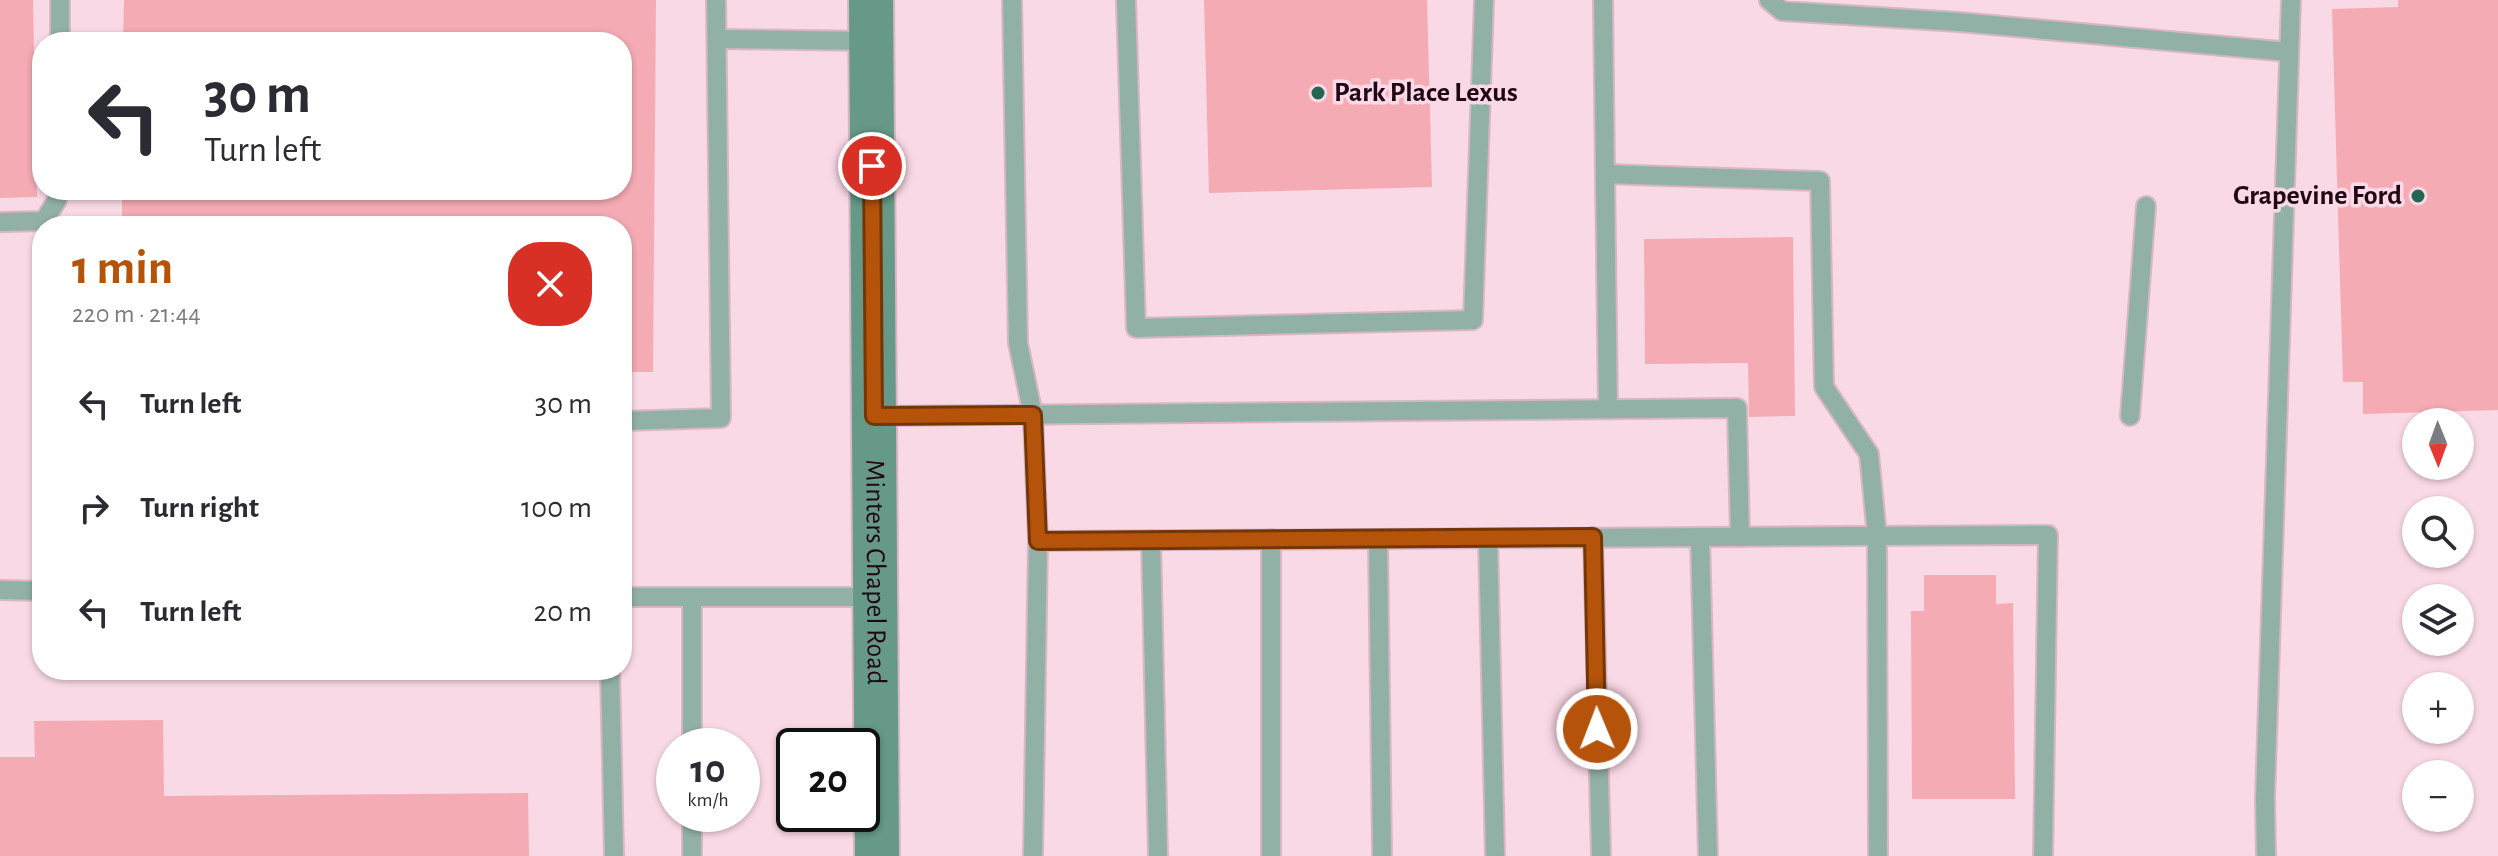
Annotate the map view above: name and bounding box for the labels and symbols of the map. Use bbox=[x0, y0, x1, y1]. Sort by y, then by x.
place label: Park Place Lexus bbox=[1334, 79, 1518, 107]
marker: Park Place Lexus bbox=[1309, 84, 1327, 102]
pin bbox=[838, 132, 906, 200]
place label: Grapevine Ford bbox=[2233, 182, 2402, 210]
marker: Grapevine Ford bbox=[2409, 187, 2427, 205]
north arrow bbox=[2402, 408, 2474, 480]
street label: Minters Chapel Road bbox=[860, 459, 890, 685]
position arrow bbox=[1555, 687, 1639, 771]
speed limit sign: 20 bbox=[776, 728, 880, 832]

